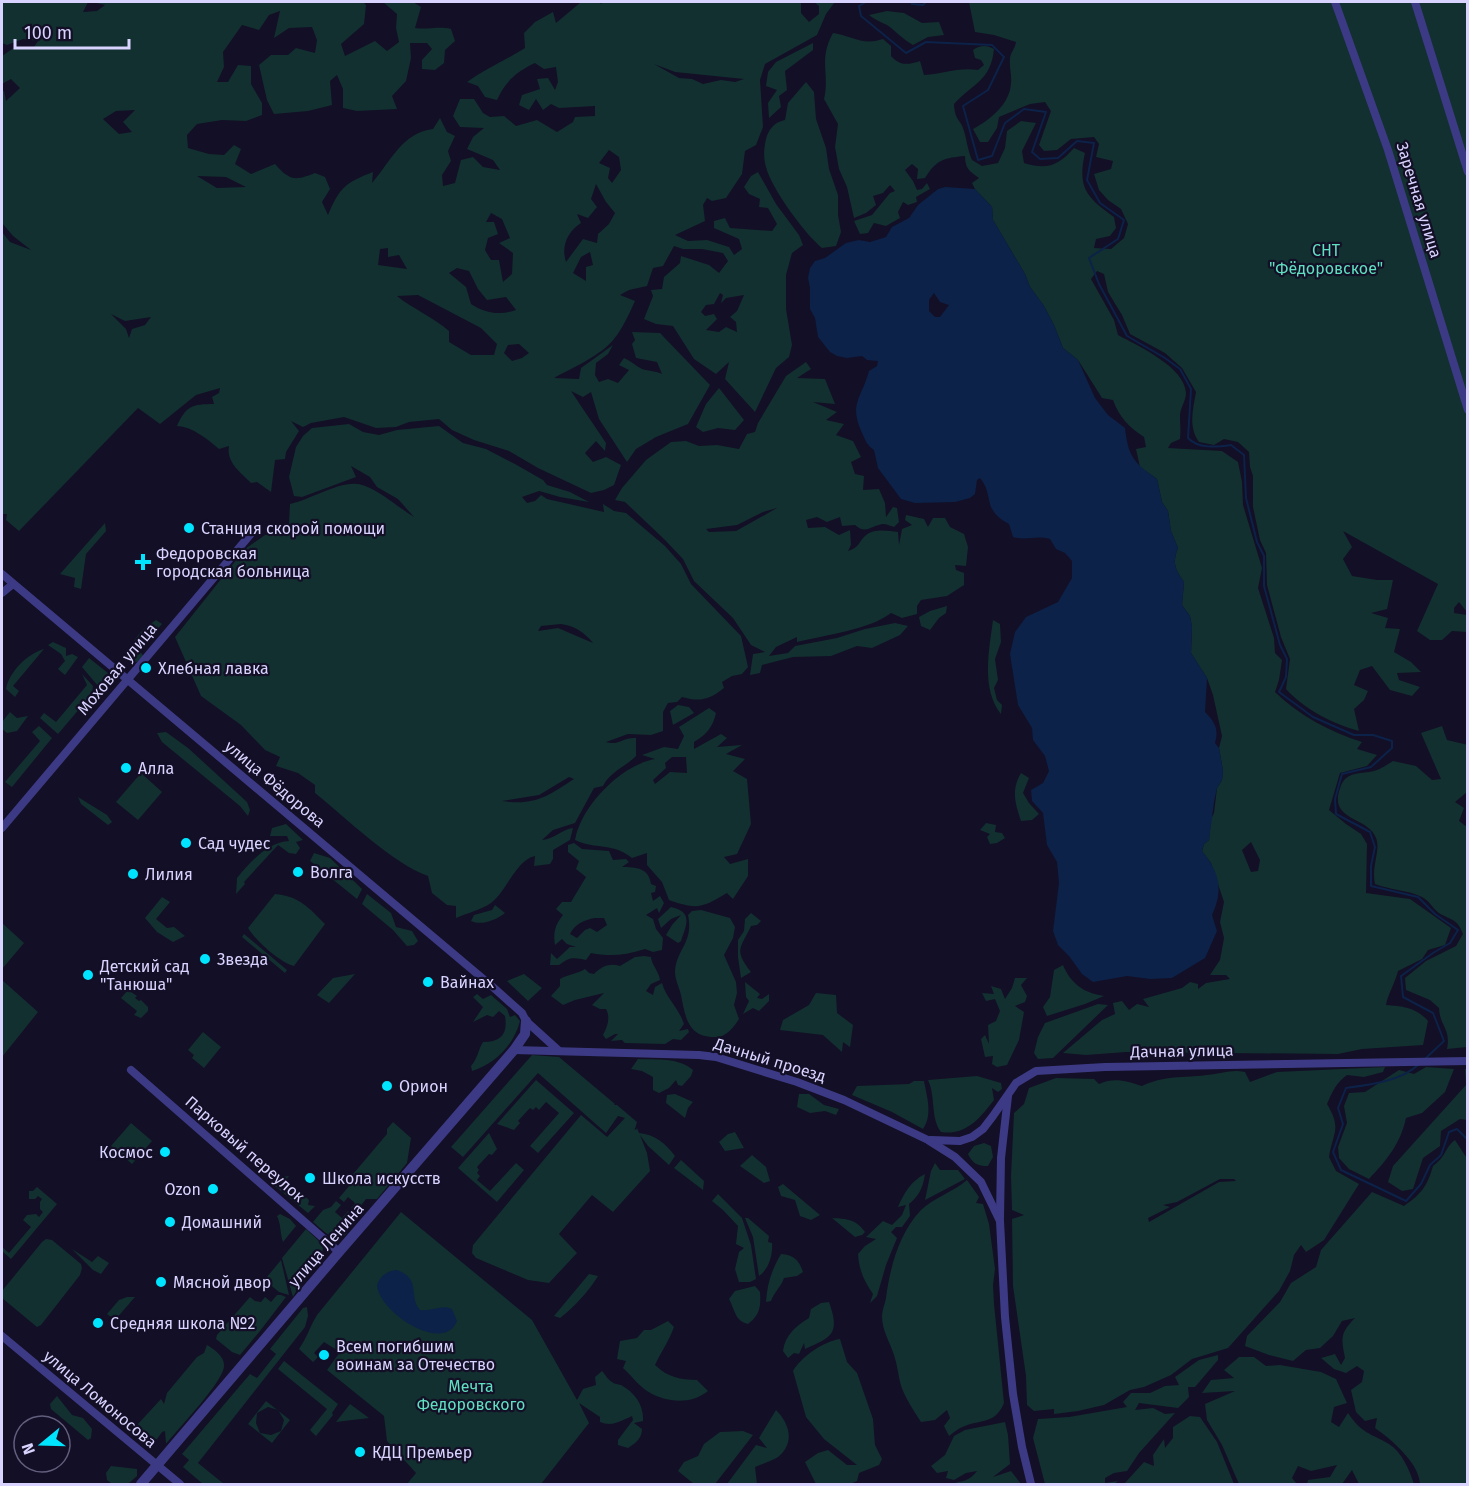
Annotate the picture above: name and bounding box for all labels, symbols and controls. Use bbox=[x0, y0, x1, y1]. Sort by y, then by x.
scale bar bbox=[15, 12, 129, 50]
text: 100 m bbox=[24, 22, 72, 44]
street label: Заречная улица bbox=[1392, 140, 1446, 260]
park label: СНТ "Фёдоровское" bbox=[1269, 241, 1383, 278]
place label: Станция скорой помощи bbox=[201, 519, 385, 538]
marker: Станция скорой помощи bbox=[182, 521, 196, 535]
place label: Федоровская городская больница bbox=[156, 544, 310, 581]
marker: Федоровская городская больница bbox=[134, 553, 152, 571]
street label: Моховая улица bbox=[73, 619, 161, 719]
place label: Хлебная лавка bbox=[158, 659, 269, 678]
marker: Хлебная лавка bbox=[139, 661, 153, 675]
street label: улица Фёдорова bbox=[221, 736, 329, 832]
place label: Алла bbox=[138, 759, 174, 778]
marker: Алла bbox=[119, 761, 133, 775]
place label: Сад чудес bbox=[198, 834, 271, 853]
marker: Сад чудес bbox=[179, 836, 193, 850]
place label: Волга bbox=[310, 863, 353, 882]
place label: Лилия bbox=[145, 865, 193, 884]
marker: Волга bbox=[291, 865, 305, 879]
marker: Лилия bbox=[126, 867, 140, 881]
place label: Звезда bbox=[217, 950, 268, 969]
marker: Звезда bbox=[198, 952, 212, 966]
place label: Детский сад "Танюша" bbox=[99, 957, 189, 994]
marker: Детский сад "Танюша" bbox=[81, 968, 95, 982]
place label: Вайнах bbox=[440, 973, 494, 992]
marker: Вайнах bbox=[421, 975, 435, 989]
street label: Дачный проезд bbox=[711, 1034, 828, 1086]
street label: Дачная улица bbox=[1129, 1041, 1234, 1061]
place label: Орион bbox=[399, 1077, 448, 1096]
marker: Орион bbox=[380, 1079, 394, 1093]
street label: Парковый переулок bbox=[181, 1092, 309, 1206]
place label: Космос bbox=[99, 1143, 153, 1162]
marker: Космос bbox=[158, 1145, 172, 1159]
place label: Школа искусств bbox=[322, 1169, 441, 1188]
marker: Школа искусств bbox=[303, 1171, 317, 1185]
place label: Ozon bbox=[164, 1180, 201, 1199]
marker: Ozon bbox=[206, 1182, 220, 1196]
street label: улица Ленина bbox=[284, 1199, 368, 1291]
place label: Домашний bbox=[181, 1213, 262, 1232]
marker: Домашний bbox=[163, 1215, 177, 1229]
place label: Мясной двор bbox=[173, 1273, 271, 1292]
marker: Мясной двор bbox=[154, 1275, 168, 1289]
place label: Средняя школа №2 bbox=[110, 1314, 256, 1333]
marker: Средняя школа №2 bbox=[91, 1316, 105, 1330]
place label: Всем погибшим воинам за Отечество bbox=[336, 1337, 495, 1374]
street label: улица Ломоносова bbox=[40, 1346, 160, 1452]
marker: Всем погибшим воинам за Отечество bbox=[317, 1348, 331, 1362]
park label: Мечта Федоровского bbox=[417, 1377, 525, 1414]
north arrow bbox=[12, 1414, 72, 1474]
text: N bbox=[18, 1441, 39, 1457]
place label: КДЦ Премьер bbox=[372, 1443, 472, 1462]
marker: КДЦ Премьер bbox=[353, 1445, 367, 1459]

